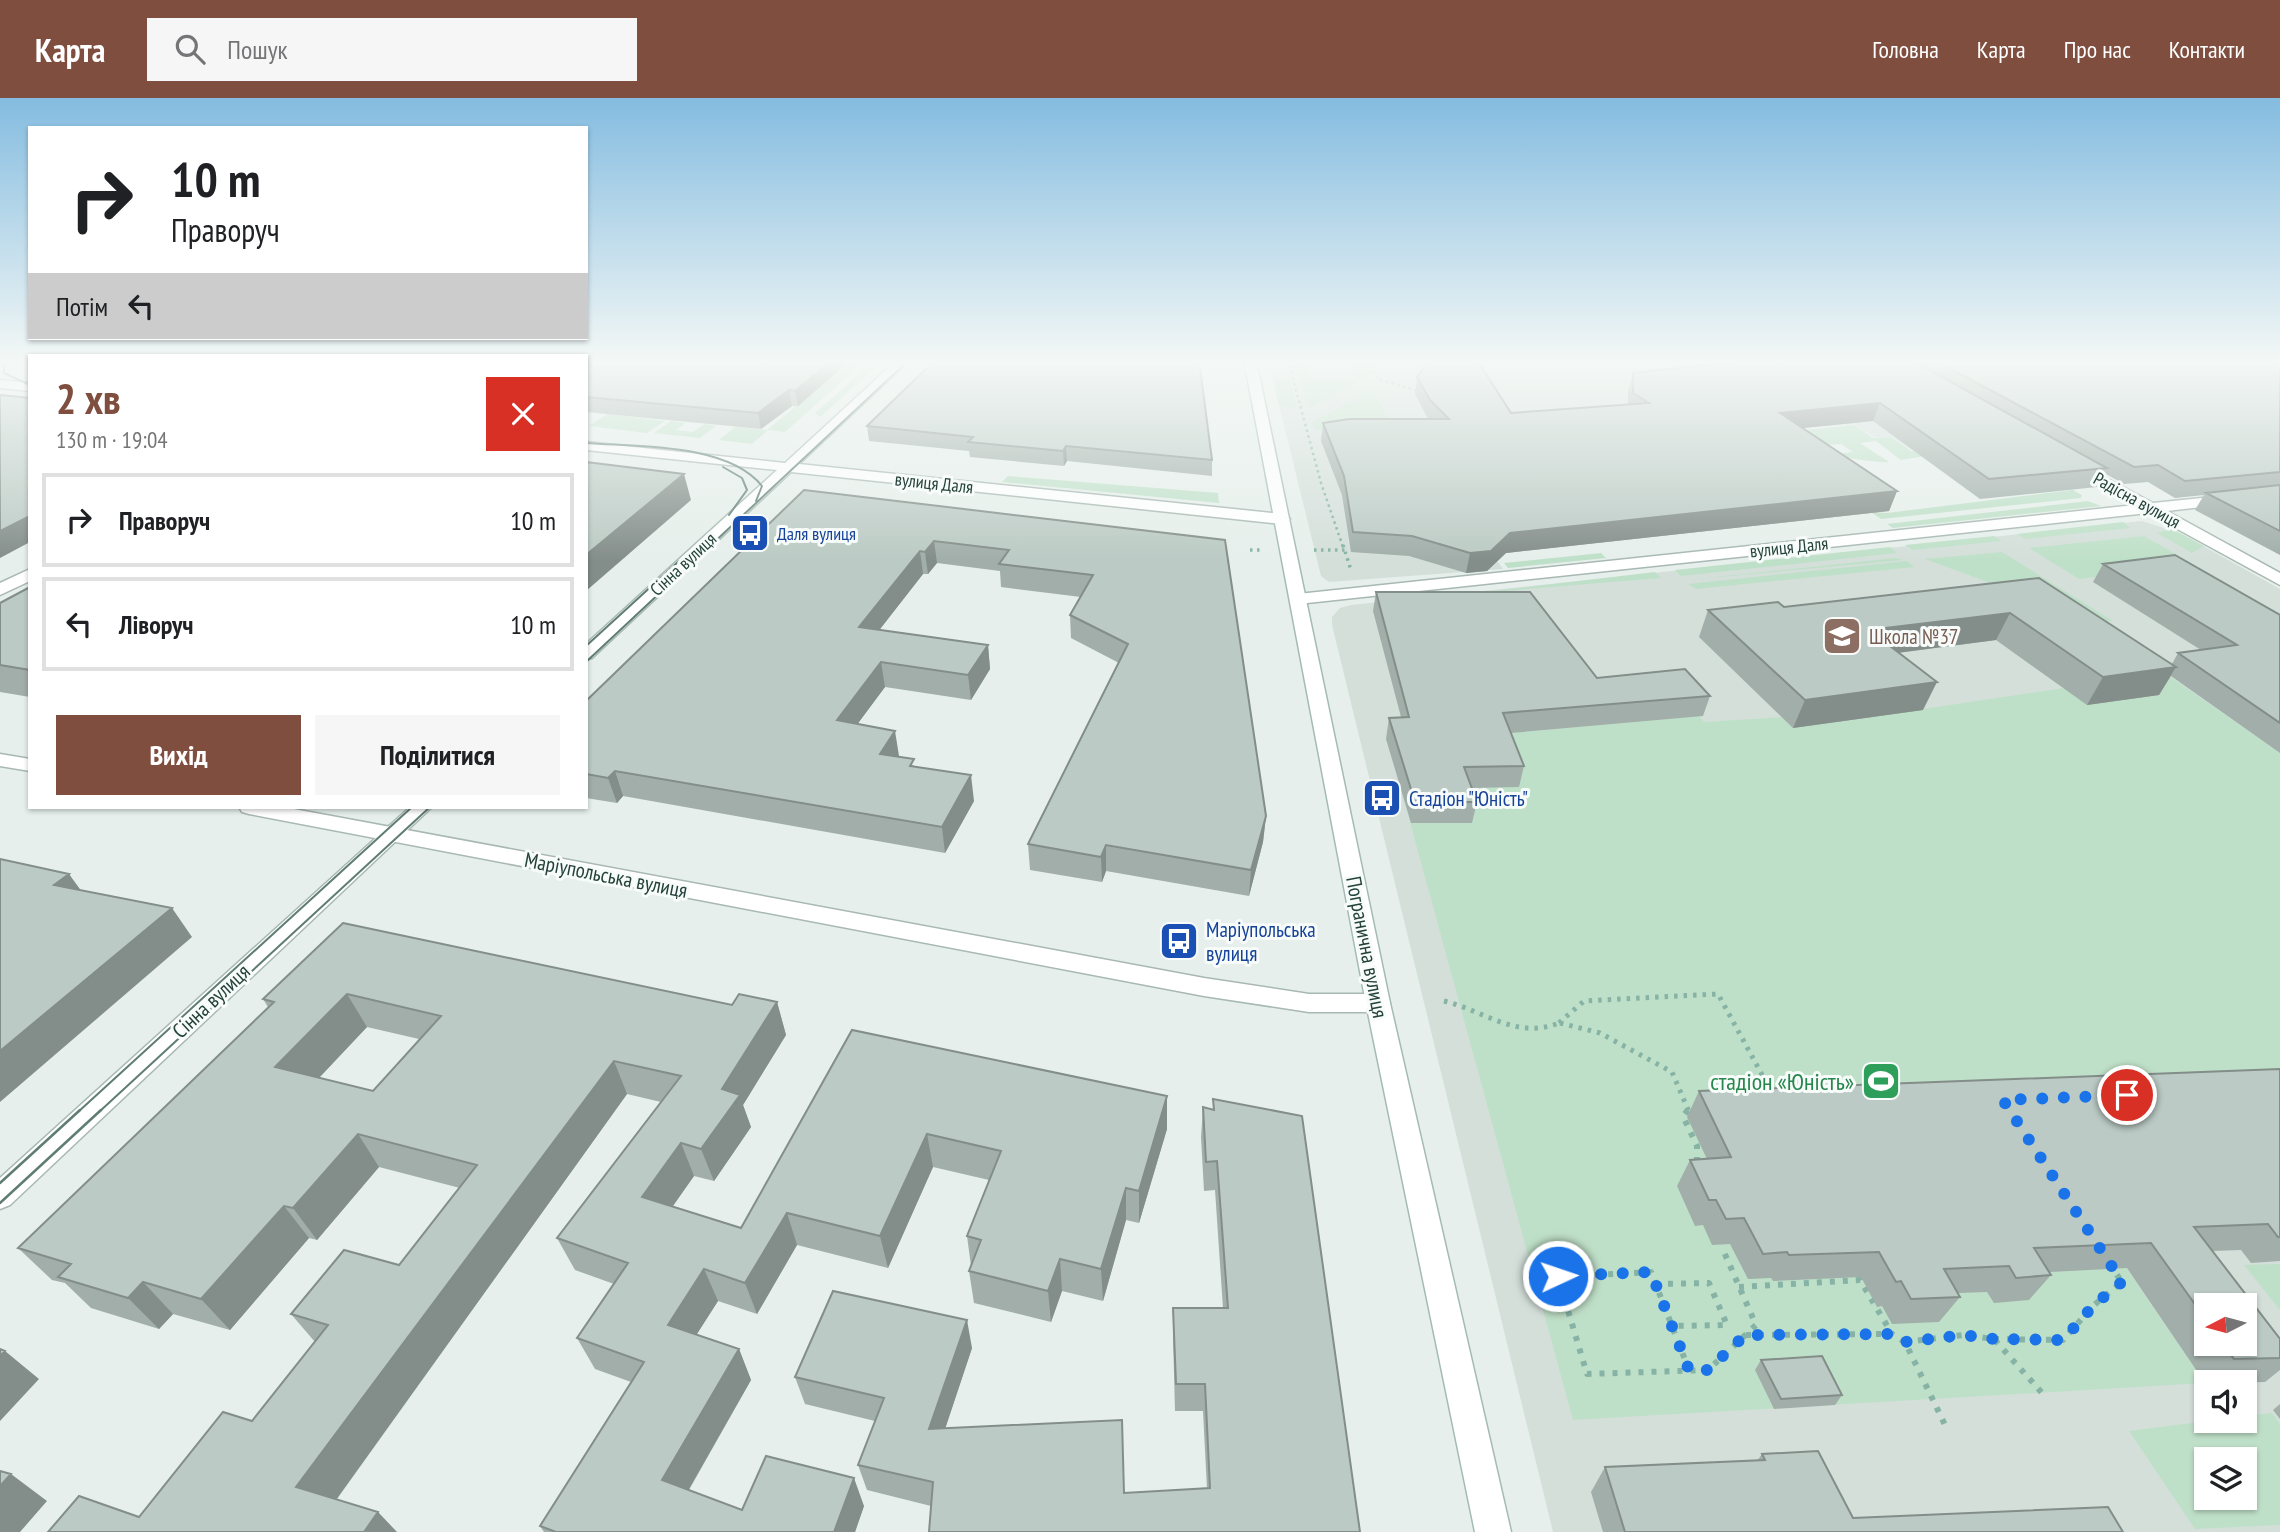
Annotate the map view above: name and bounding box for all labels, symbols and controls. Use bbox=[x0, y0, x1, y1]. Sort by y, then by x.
search box bbox=[147, 18, 637, 81]
text: Карта bbox=[35, 28, 105, 71]
icon: search bbox=[171, 30, 209, 68]
text: Пошук bbox=[227, 33, 288, 66]
text: Головна bbox=[1872, 34, 1939, 65]
text: Карта bbox=[1977, 34, 2026, 65]
text: Про нас bbox=[2064, 34, 2131, 65]
text: Контакти bbox=[2169, 34, 2245, 65]
text: 10 m bbox=[171, 147, 260, 211]
icon: right bbox=[56, 154, 147, 245]
text: Праворуч bbox=[171, 209, 280, 251]
icon: left bbox=[122, 287, 160, 325]
text: Потім bbox=[56, 290, 108, 323]
text: 2 хв bbox=[56, 371, 121, 426]
button: close bbox=[486, 377, 560, 451]
text: 130 m · 19:04 bbox=[56, 425, 168, 454]
street label: вулиця Даля bbox=[894, 467, 974, 499]
street label: Радісна вулиця bbox=[2090, 467, 2185, 533]
icon: right bbox=[60, 501, 98, 539]
text: Праворуч bbox=[119, 504, 210, 537]
text: 10 m bbox=[510, 504, 556, 537]
bus stop icon: Даля вулиця bbox=[729, 512, 771, 554]
place label: Даля вулиця bbox=[777, 522, 856, 545]
street label: Сінна вулиця bbox=[645, 527, 721, 601]
street label: вулиця Даля bbox=[1749, 531, 1829, 563]
icon: left bbox=[60, 605, 98, 643]
text: Ліворуч bbox=[119, 608, 193, 641]
text: 10 m bbox=[510, 608, 556, 641]
school or university icon: Школа №37 bbox=[1821, 615, 1863, 657]
place label: Школа №37 bbox=[1869, 623, 1958, 650]
button: Вихід bbox=[56, 715, 301, 795]
button: Поділитися bbox=[315, 715, 560, 795]
bus stop icon: Стадіон "Юність" bbox=[1361, 777, 1403, 819]
place label: Стадіон "Юність" bbox=[1409, 785, 1528, 812]
street label: Маріупольська вулиця bbox=[522, 846, 690, 904]
street label: Погранична вулиця bbox=[1340, 874, 1394, 1020]
place label: Маріупольська вулиця bbox=[1206, 916, 1316, 967]
bus stop icon: Маріупольська вулиця bbox=[1158, 920, 1200, 962]
street label: Сінна вулиця bbox=[166, 958, 256, 1044]
sports icon: стадіон «Юність» bbox=[1860, 1060, 1902, 1102]
pin bbox=[2097, 1065, 2157, 1125]
place label: стадіон «Юність» bbox=[1710, 1066, 1854, 1097]
icon: arrive bbox=[2108, 1076, 2146, 1114]
position arrow bbox=[1521, 1239, 1595, 1313]
north arrow bbox=[2194, 1293, 2258, 1356]
map controls bbox=[2194, 1293, 2257, 1510]
button: sound bbox=[2194, 1370, 2257, 1433]
button: layers bbox=[2194, 1447, 2257, 1510]

